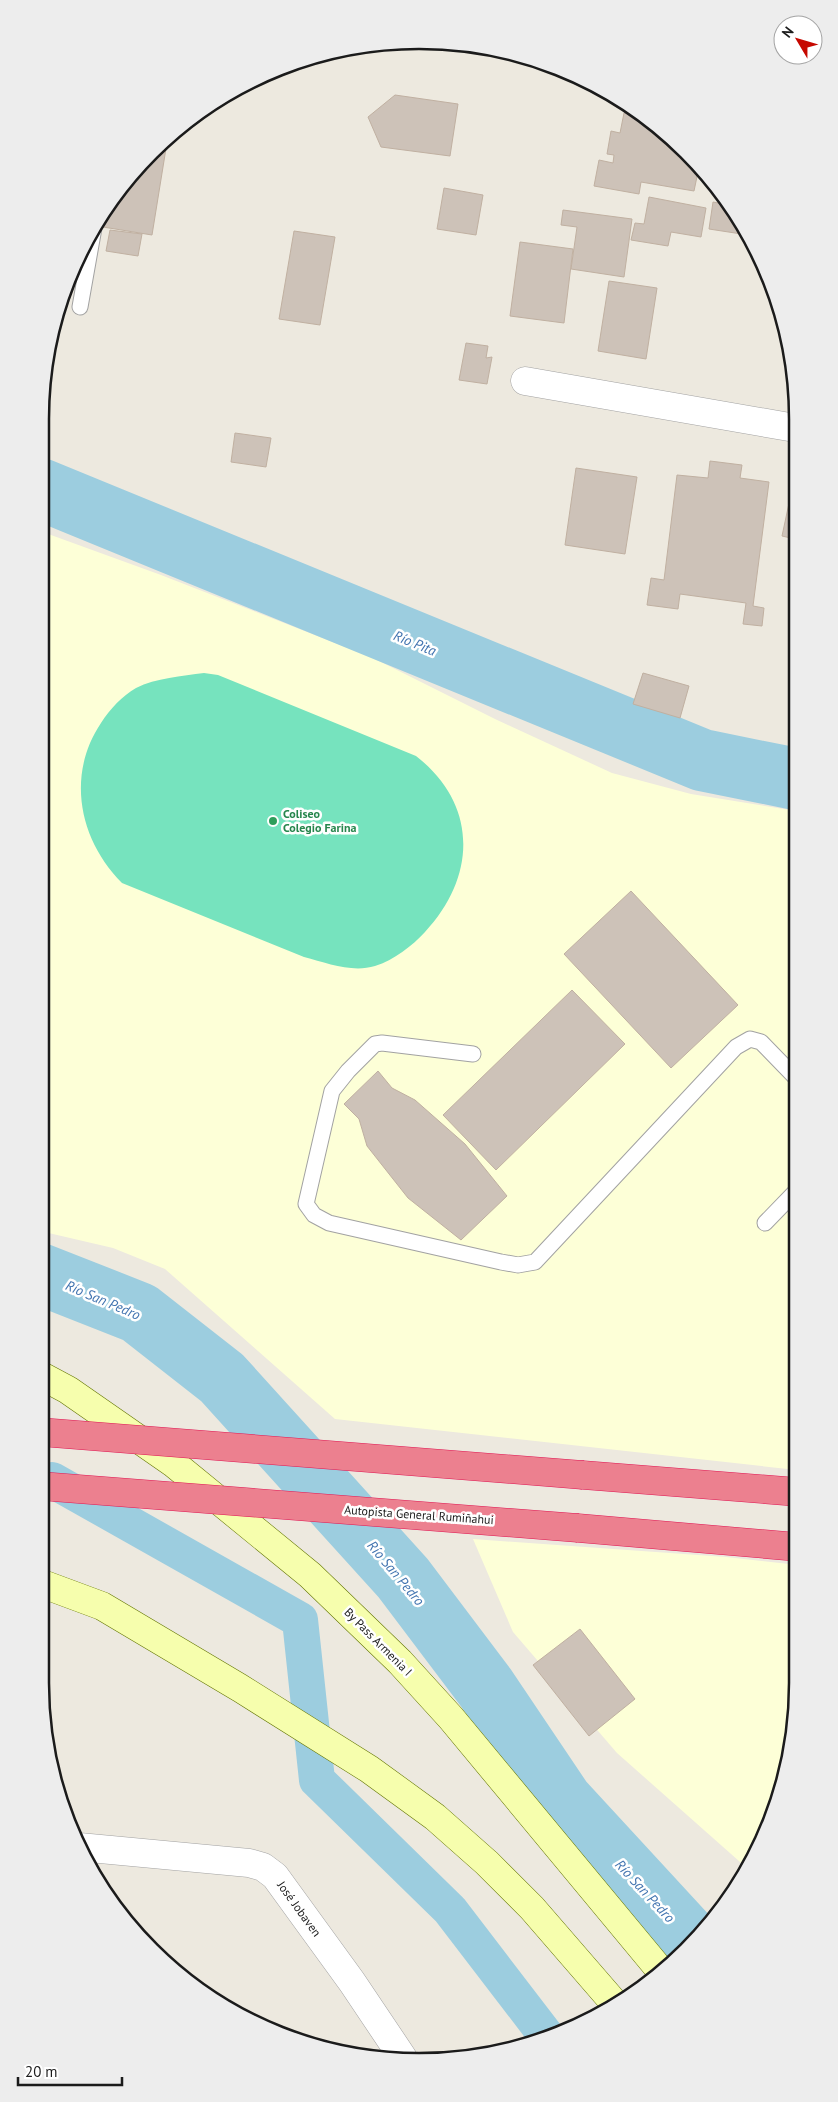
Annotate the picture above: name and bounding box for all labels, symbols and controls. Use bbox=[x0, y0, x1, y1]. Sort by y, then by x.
north arrow bbox=[773, 15, 823, 65]
text: N bbox=[778, 23, 798, 41]
water label: Río Pita bbox=[391, 626, 439, 660]
place label: Coliseo Colegio Farina bbox=[283, 806, 356, 835]
marker: Coliseo Colegio Farina bbox=[267, 815, 279, 827]
water label: Río San Pedro bbox=[63, 1276, 143, 1324]
street label: Autopista General Rumiñahui bbox=[344, 1502, 494, 1527]
water label: Río San Pedro bbox=[364, 1537, 428, 1609]
street label: By Pass Armenia I bbox=[341, 1605, 415, 1679]
water label: Río San Pedro bbox=[611, 1856, 679, 1926]
street label: José Jobaven bbox=[274, 1877, 325, 1939]
scale bar bbox=[18, 2054, 121, 2086]
text: 20 m bbox=[25, 2062, 58, 2081]

